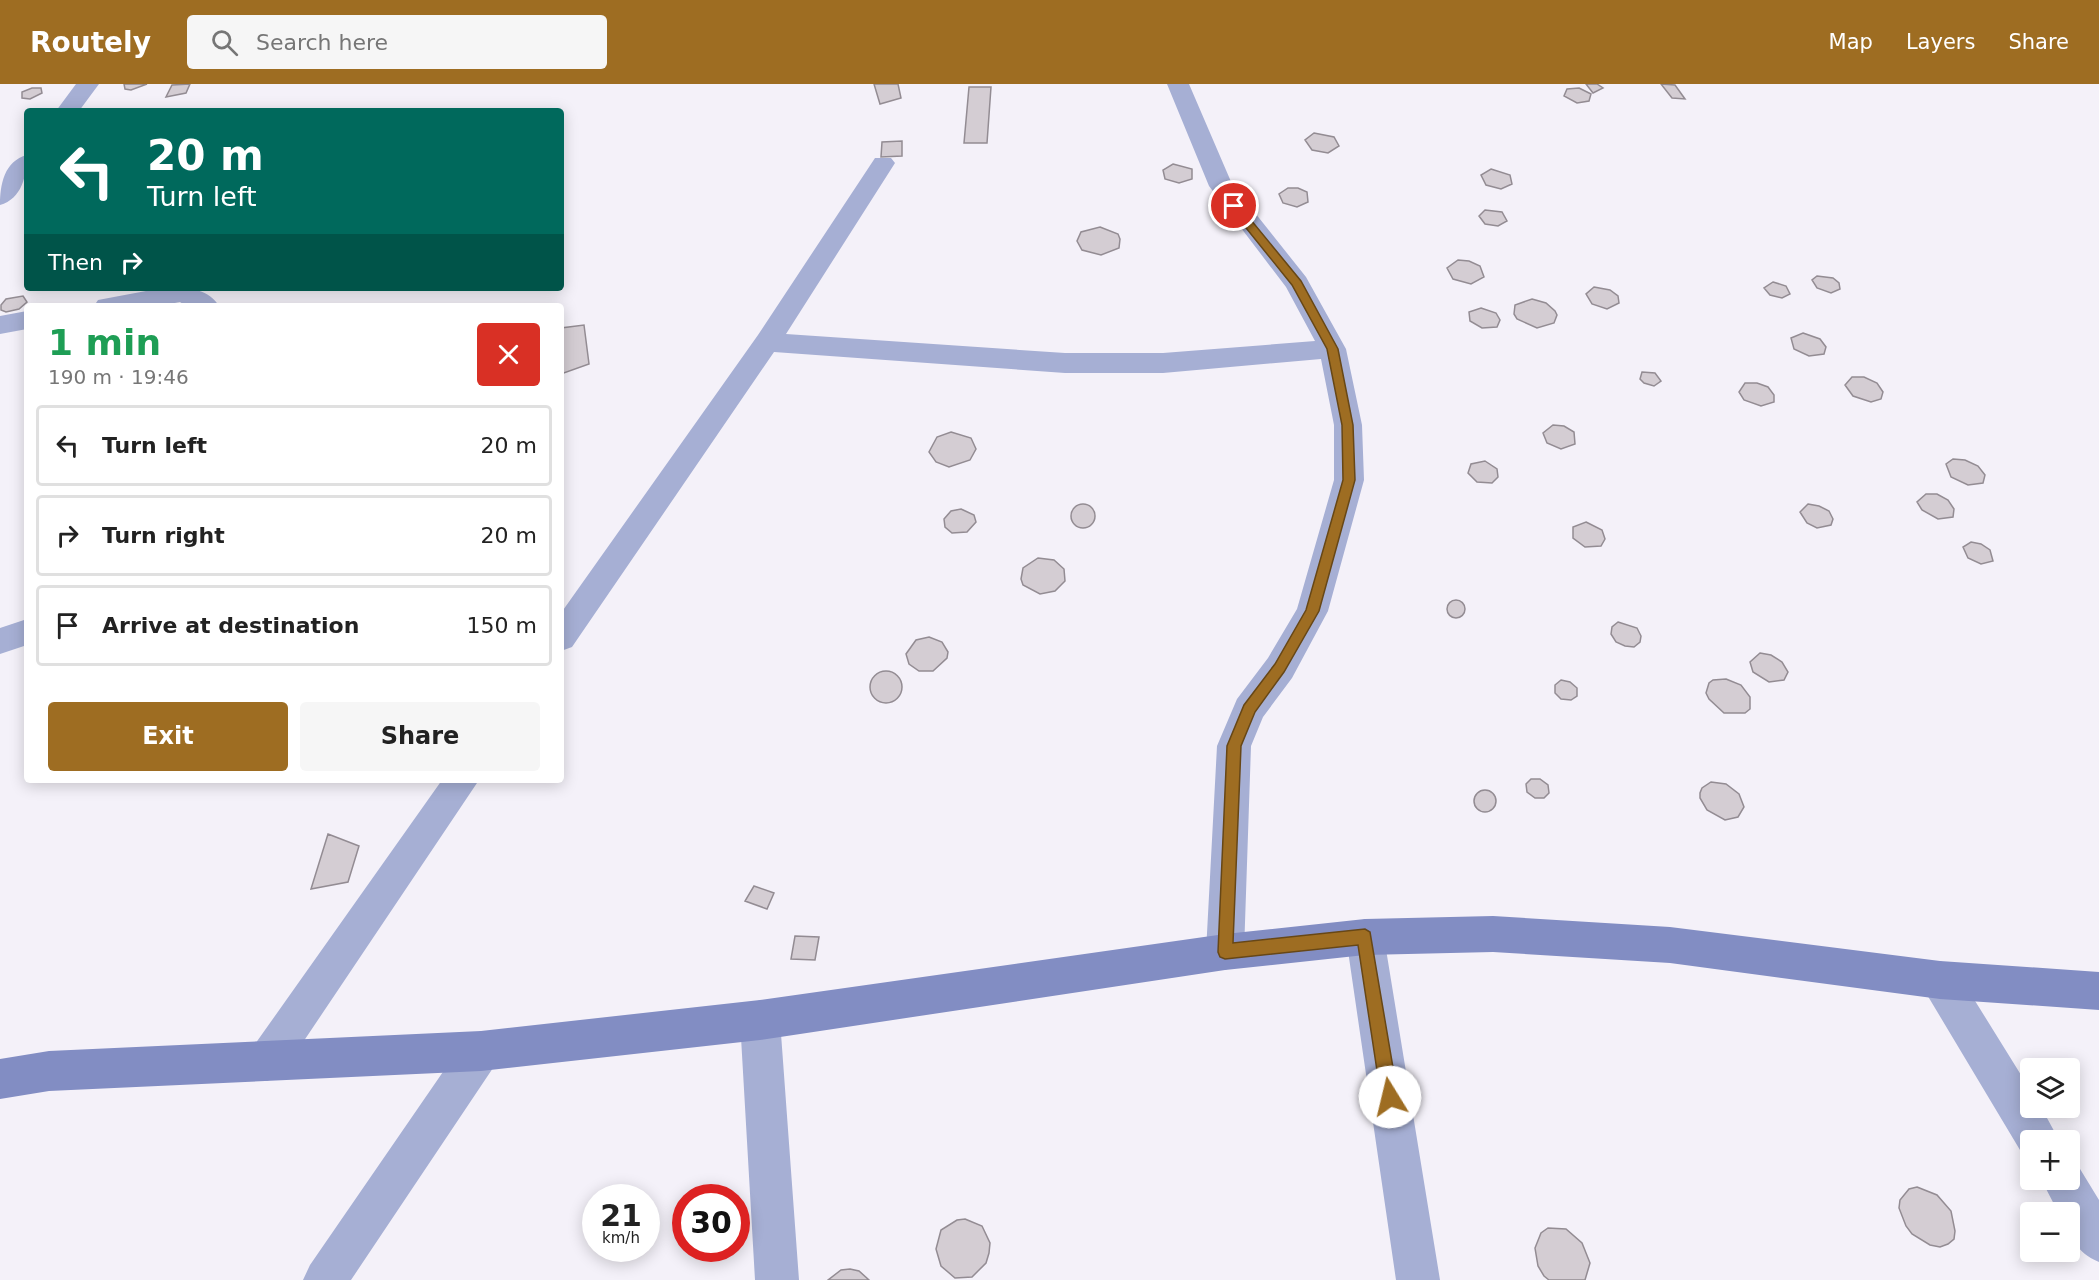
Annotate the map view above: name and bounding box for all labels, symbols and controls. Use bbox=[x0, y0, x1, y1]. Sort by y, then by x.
search box bbox=[187, 15, 607, 69]
text: Routely bbox=[30, 26, 151, 59]
icon: search bbox=[208, 26, 241, 59]
text: Search here bbox=[256, 30, 388, 55]
text: Map bbox=[1829, 30, 1873, 54]
text: Layers bbox=[1906, 30, 1975, 54]
text: Share bbox=[2008, 30, 2069, 54]
text: 20 m bbox=[147, 131, 264, 180]
icon: left bbox=[48, 132, 126, 210]
pin bbox=[1208, 180, 1259, 231]
text: Turn left bbox=[147, 181, 257, 212]
icon: arrive bbox=[1217, 189, 1250, 222]
icon: right bbox=[115, 246, 148, 279]
text: Then bbox=[48, 250, 103, 275]
text: 1 min bbox=[48, 322, 161, 363]
button: close bbox=[477, 323, 540, 386]
text: 190 m · 19:46 bbox=[48, 365, 189, 389]
icon: left bbox=[51, 429, 84, 462]
text: Turn left bbox=[102, 433, 207, 458]
text: 20 m bbox=[481, 433, 537, 458]
icon: right bbox=[51, 519, 84, 552]
text: Turn right bbox=[102, 523, 225, 548]
text: 20 m bbox=[481, 523, 537, 548]
icon: arrive bbox=[51, 609, 84, 642]
text: Arrive at destination bbox=[102, 613, 359, 638]
text: 150 m bbox=[467, 613, 537, 638]
button: Exit bbox=[48, 702, 288, 771]
button: Share bbox=[300, 702, 540, 771]
map controls bbox=[2020, 1058, 2080, 1262]
button: layers bbox=[2020, 1058, 2080, 1118]
position arrow bbox=[1358, 1065, 1422, 1129]
button: + bbox=[2020, 1130, 2080, 1190]
speed limit sign: 30 bbox=[672, 1184, 750, 1262]
text: 21 bbox=[600, 1198, 642, 1233]
button: − bbox=[2020, 1202, 2080, 1262]
text: km/h bbox=[602, 1229, 640, 1247]

